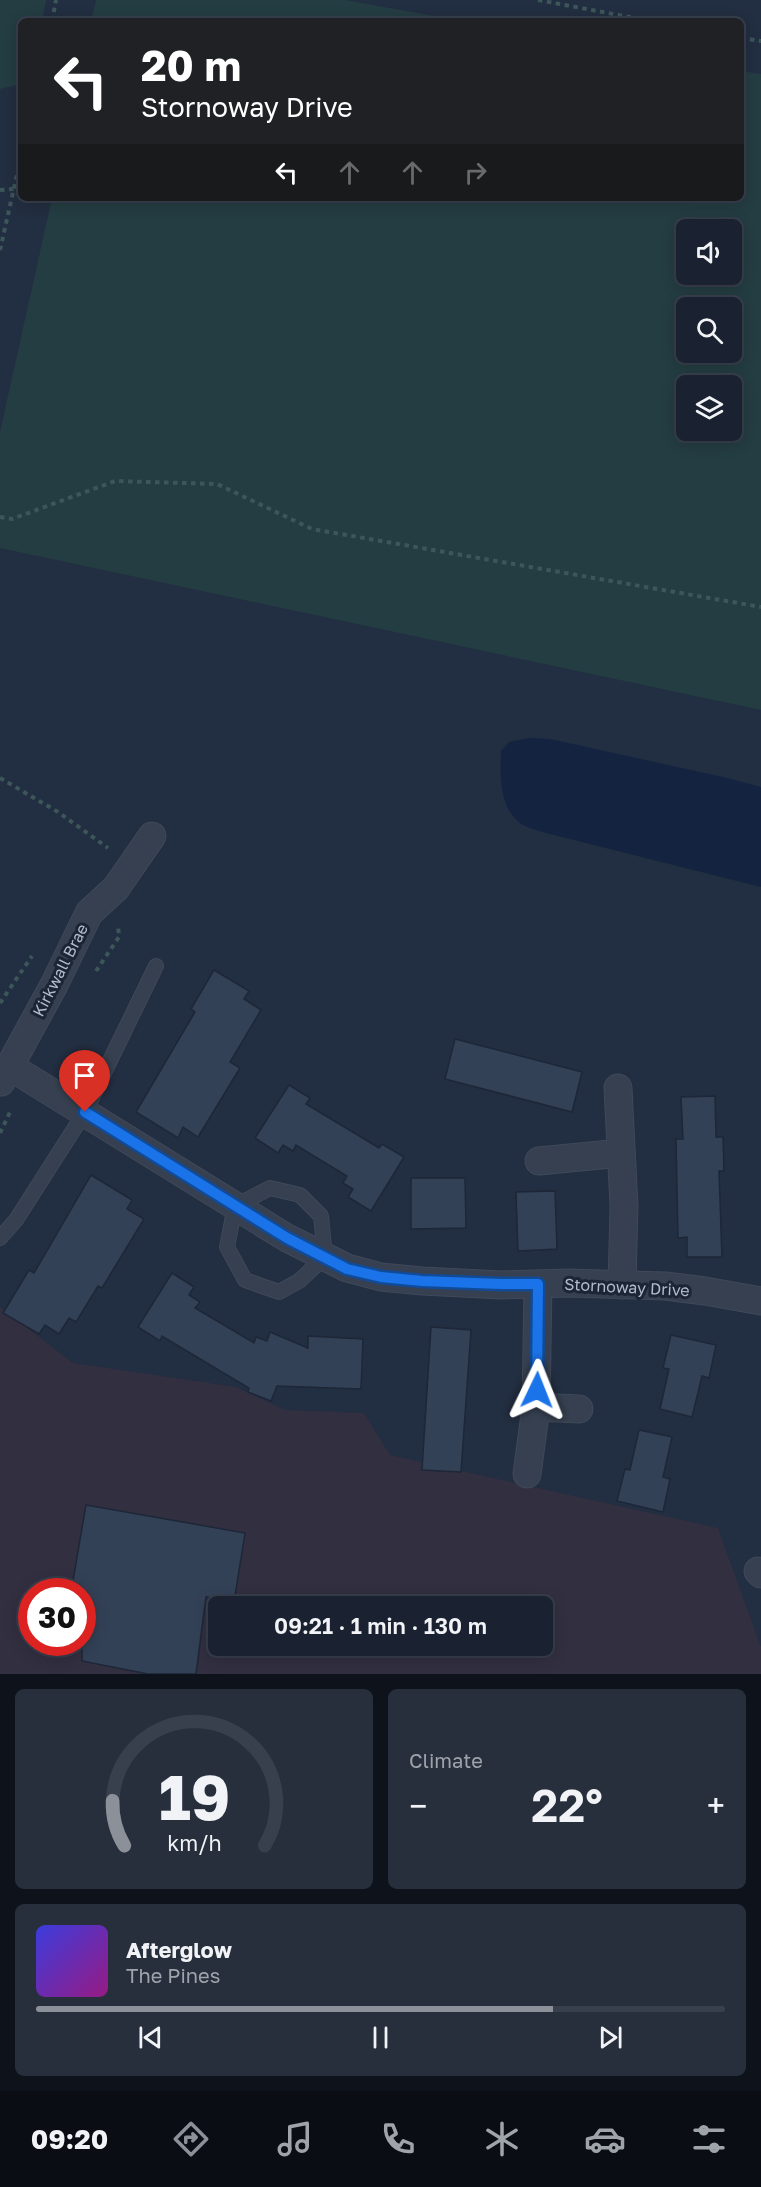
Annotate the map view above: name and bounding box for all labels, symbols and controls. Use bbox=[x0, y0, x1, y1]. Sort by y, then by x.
text: 20 m bbox=[141, 40, 241, 90]
icon: left bbox=[42, 42, 120, 120]
text: Stornoway Drive bbox=[141, 91, 353, 123]
icon: left bbox=[270, 156, 303, 189]
icon: ahead bbox=[333, 156, 366, 189]
icon: ahead bbox=[396, 156, 429, 189]
icon: right bbox=[459, 156, 492, 189]
map controls bbox=[676, 219, 742, 441]
button: sound bbox=[676, 219, 742, 285]
button: search bbox=[676, 297, 742, 363]
button: layers bbox=[676, 375, 742, 441]
street label: Kirkwall Brae bbox=[28, 920, 92, 1020]
pin bbox=[59, 1050, 110, 1112]
icon: arrive bbox=[68, 1059, 101, 1092]
street label: Stornoway Drive bbox=[564, 1274, 690, 1300]
position arrow bbox=[505, 1358, 569, 1422]
speed limit sign: 30 bbox=[18, 1578, 96, 1656]
text: 09:21 · 1 min · 130 m bbox=[274, 1612, 487, 1639]
text: Climate bbox=[409, 1748, 483, 1772]
text: 19 bbox=[158, 1759, 230, 1834]
text: 22° bbox=[531, 1778, 603, 1832]
text: − bbox=[409, 1786, 427, 1825]
text: + bbox=[707, 1786, 725, 1825]
text: km/h bbox=[167, 1830, 221, 1856]
text: Afterglow bbox=[126, 1936, 232, 1963]
text: The Pines bbox=[126, 1963, 220, 1987]
icon: previous bbox=[134, 2021, 167, 2054]
icon: pause bbox=[364, 2021, 397, 2054]
icon: next bbox=[594, 2021, 627, 2054]
icon: directions bbox=[170, 2118, 212, 2160]
icon: music bbox=[274, 2118, 316, 2160]
icon: phone bbox=[377, 2118, 419, 2160]
icon: climate bbox=[481, 2118, 523, 2160]
icon: car bbox=[584, 2118, 626, 2160]
icon: filters bbox=[688, 2118, 730, 2160]
text: 09:20 bbox=[31, 2123, 108, 2155]

